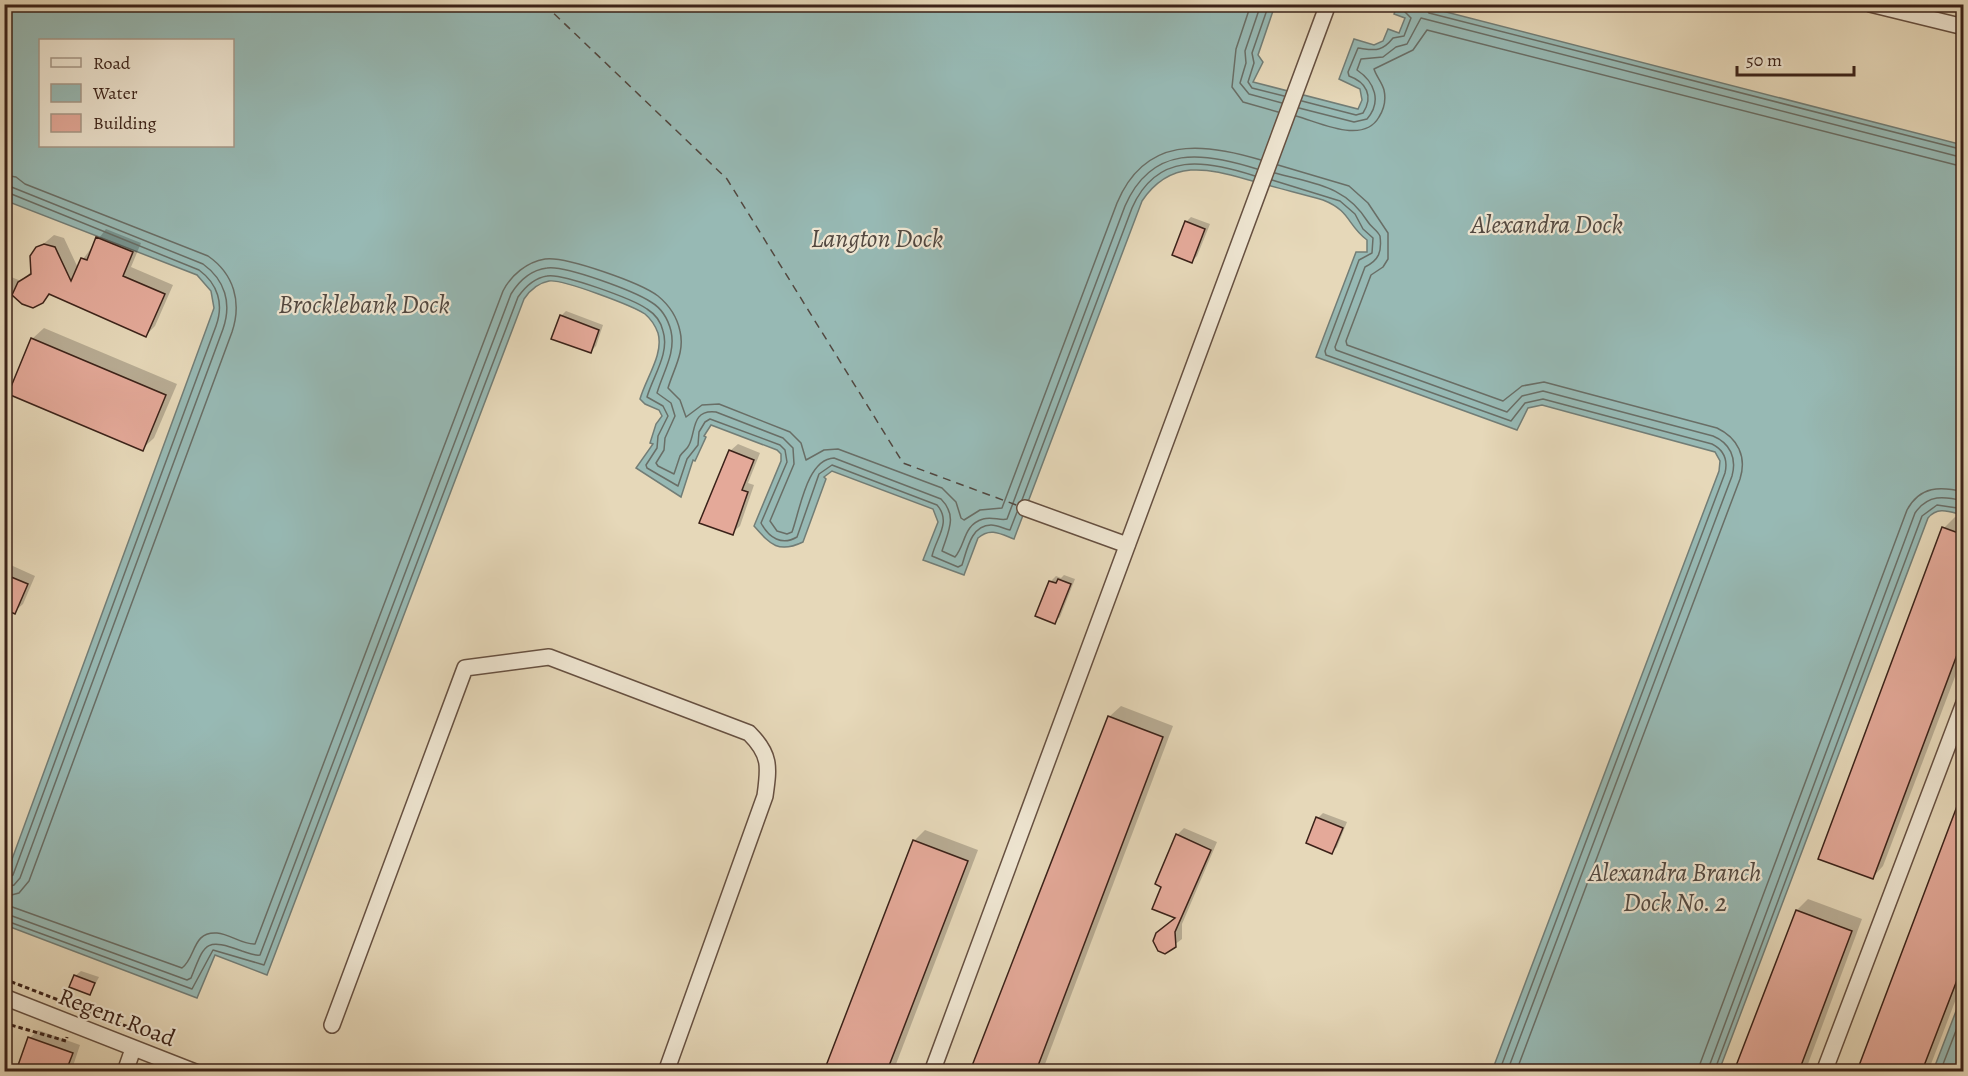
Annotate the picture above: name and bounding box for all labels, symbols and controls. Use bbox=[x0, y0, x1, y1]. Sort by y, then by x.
legend bbox=[39, 39, 234, 147]
scale bar bbox=[1737, 39, 1854, 77]
text: 50 m bbox=[1746, 48, 1782, 72]
text: Road bbox=[93, 51, 131, 75]
text: Water bbox=[92, 81, 138, 105]
text: Building bbox=[93, 111, 157, 135]
water label: Alexandra Dock bbox=[1469, 207, 1623, 242]
water label: Langton Dock bbox=[811, 221, 943, 256]
water label: Brocklebank Dock bbox=[278, 287, 450, 322]
water label: Alexandra Branch Dock No. 2 bbox=[1586, 855, 1762, 920]
street label: Regent Road bbox=[54, 980, 180, 1054]

